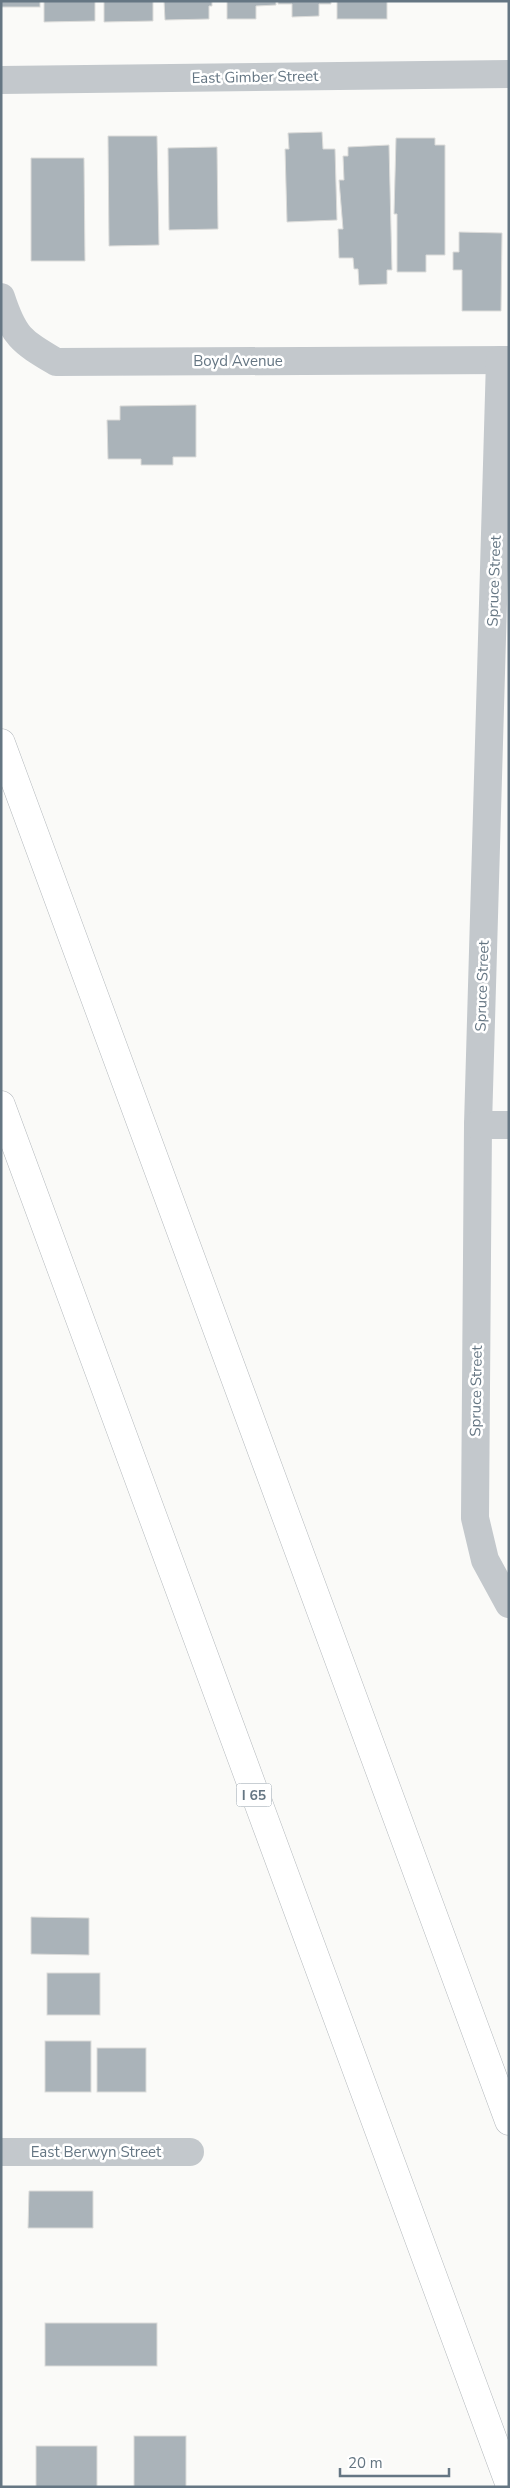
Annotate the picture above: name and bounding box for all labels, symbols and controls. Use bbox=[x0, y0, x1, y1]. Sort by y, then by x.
street label: East Gimber Street bbox=[191, 66, 319, 88]
street label: Boyd Avenue bbox=[193, 351, 283, 371]
street label: Spruce Street bbox=[482, 534, 506, 627]
street label: Spruce Street bbox=[470, 939, 494, 1032]
street label: Spruce Street bbox=[465, 1344, 487, 1437]
road number: I 65 bbox=[236, 1784, 272, 1806]
street label: East Berwyn Street bbox=[31, 2142, 162, 2162]
scale bar bbox=[340, 2446, 449, 2478]
text: 20 m bbox=[348, 2453, 383, 2473]

